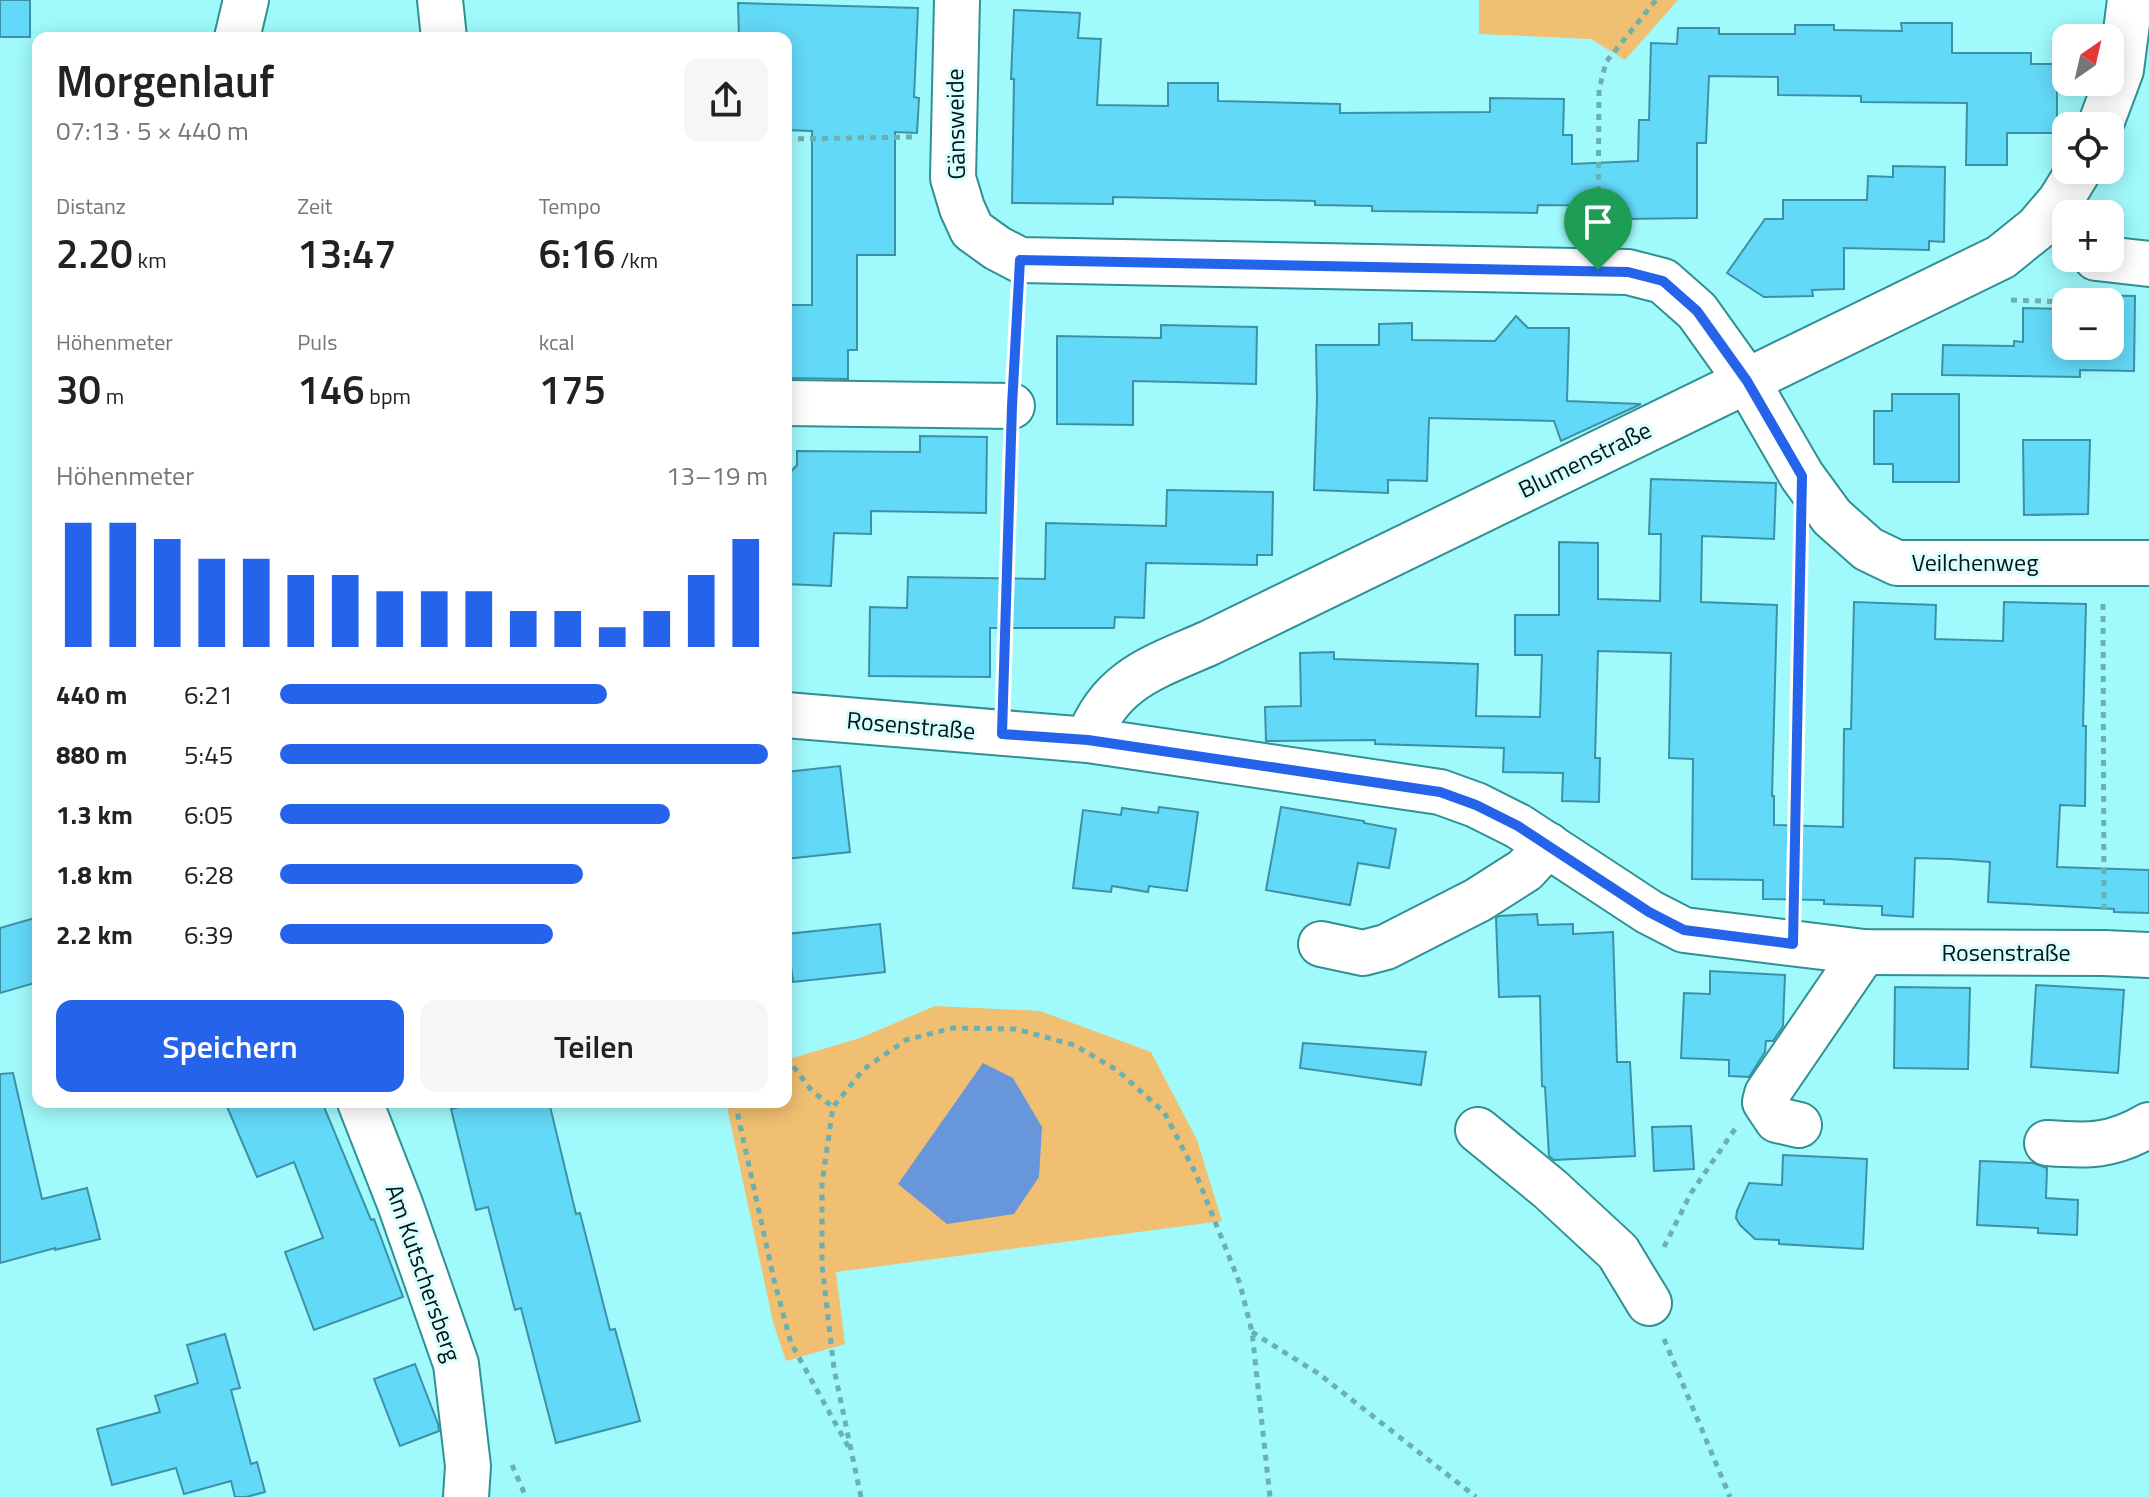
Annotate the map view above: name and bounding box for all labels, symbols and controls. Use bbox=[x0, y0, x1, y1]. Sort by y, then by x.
north arrow bbox=[2052, 24, 2124, 96]
map controls bbox=[2052, 24, 2124, 360]
text: Morgenlauf bbox=[56, 47, 274, 114]
button: share bbox=[684, 58, 768, 142]
street label: Gänsweide bbox=[936, 68, 974, 180]
text: 07:13 · 5 × 440 m bbox=[56, 111, 249, 150]
button: locate bbox=[2052, 112, 2124, 184]
pin bbox=[1564, 188, 1632, 270]
text: Distanz bbox=[56, 189, 126, 223]
text: Zeit bbox=[297, 189, 333, 223]
text: Tempo bbox=[539, 189, 601, 223]
icon: arrive bbox=[1576, 200, 1620, 244]
button: + bbox=[2052, 200, 2124, 272]
text: 2.20 bbox=[56, 223, 133, 284]
text: 13:47 bbox=[297, 223, 397, 284]
text: 6:16 bbox=[539, 223, 615, 284]
text: km bbox=[133, 243, 167, 277]
text: /km bbox=[615, 243, 658, 277]
button: − bbox=[2052, 288, 2124, 360]
text: Höhenmeter bbox=[56, 325, 173, 359]
text: Puls bbox=[297, 325, 337, 359]
text: kcal bbox=[539, 325, 575, 359]
text: 30 bbox=[56, 359, 101, 420]
text: 146 bbox=[297, 359, 365, 420]
text: 175 bbox=[539, 359, 606, 420]
text: m bbox=[101, 379, 124, 413]
text: bpm bbox=[365, 379, 411, 413]
street label: Blumenstraße bbox=[1512, 411, 1657, 507]
text: Höhenmeter bbox=[56, 456, 194, 495]
text: 13–19 m bbox=[666, 456, 768, 495]
street label: Veilchenweg bbox=[1912, 544, 2038, 580]
text: 440 m bbox=[56, 675, 127, 714]
text: 6:21 bbox=[184, 675, 233, 714]
street label: Rosenstraße bbox=[845, 701, 977, 749]
text: 880 m bbox=[56, 735, 127, 774]
text: 5:45 bbox=[184, 735, 233, 774]
text: 1.3 km bbox=[56, 795, 133, 834]
text: 6:05 bbox=[184, 795, 233, 834]
text: 1.8 km bbox=[56, 855, 133, 894]
text: 6:28 bbox=[184, 855, 233, 894]
text: 2.2 km bbox=[56, 915, 133, 954]
text: 6:39 bbox=[184, 915, 233, 954]
street label: Rosenstraße bbox=[1941, 934, 2071, 970]
button: Speichern bbox=[56, 1000, 404, 1092]
button: Teilen bbox=[420, 1000, 768, 1092]
street label: Am Kutschersberg bbox=[377, 1179, 471, 1366]

